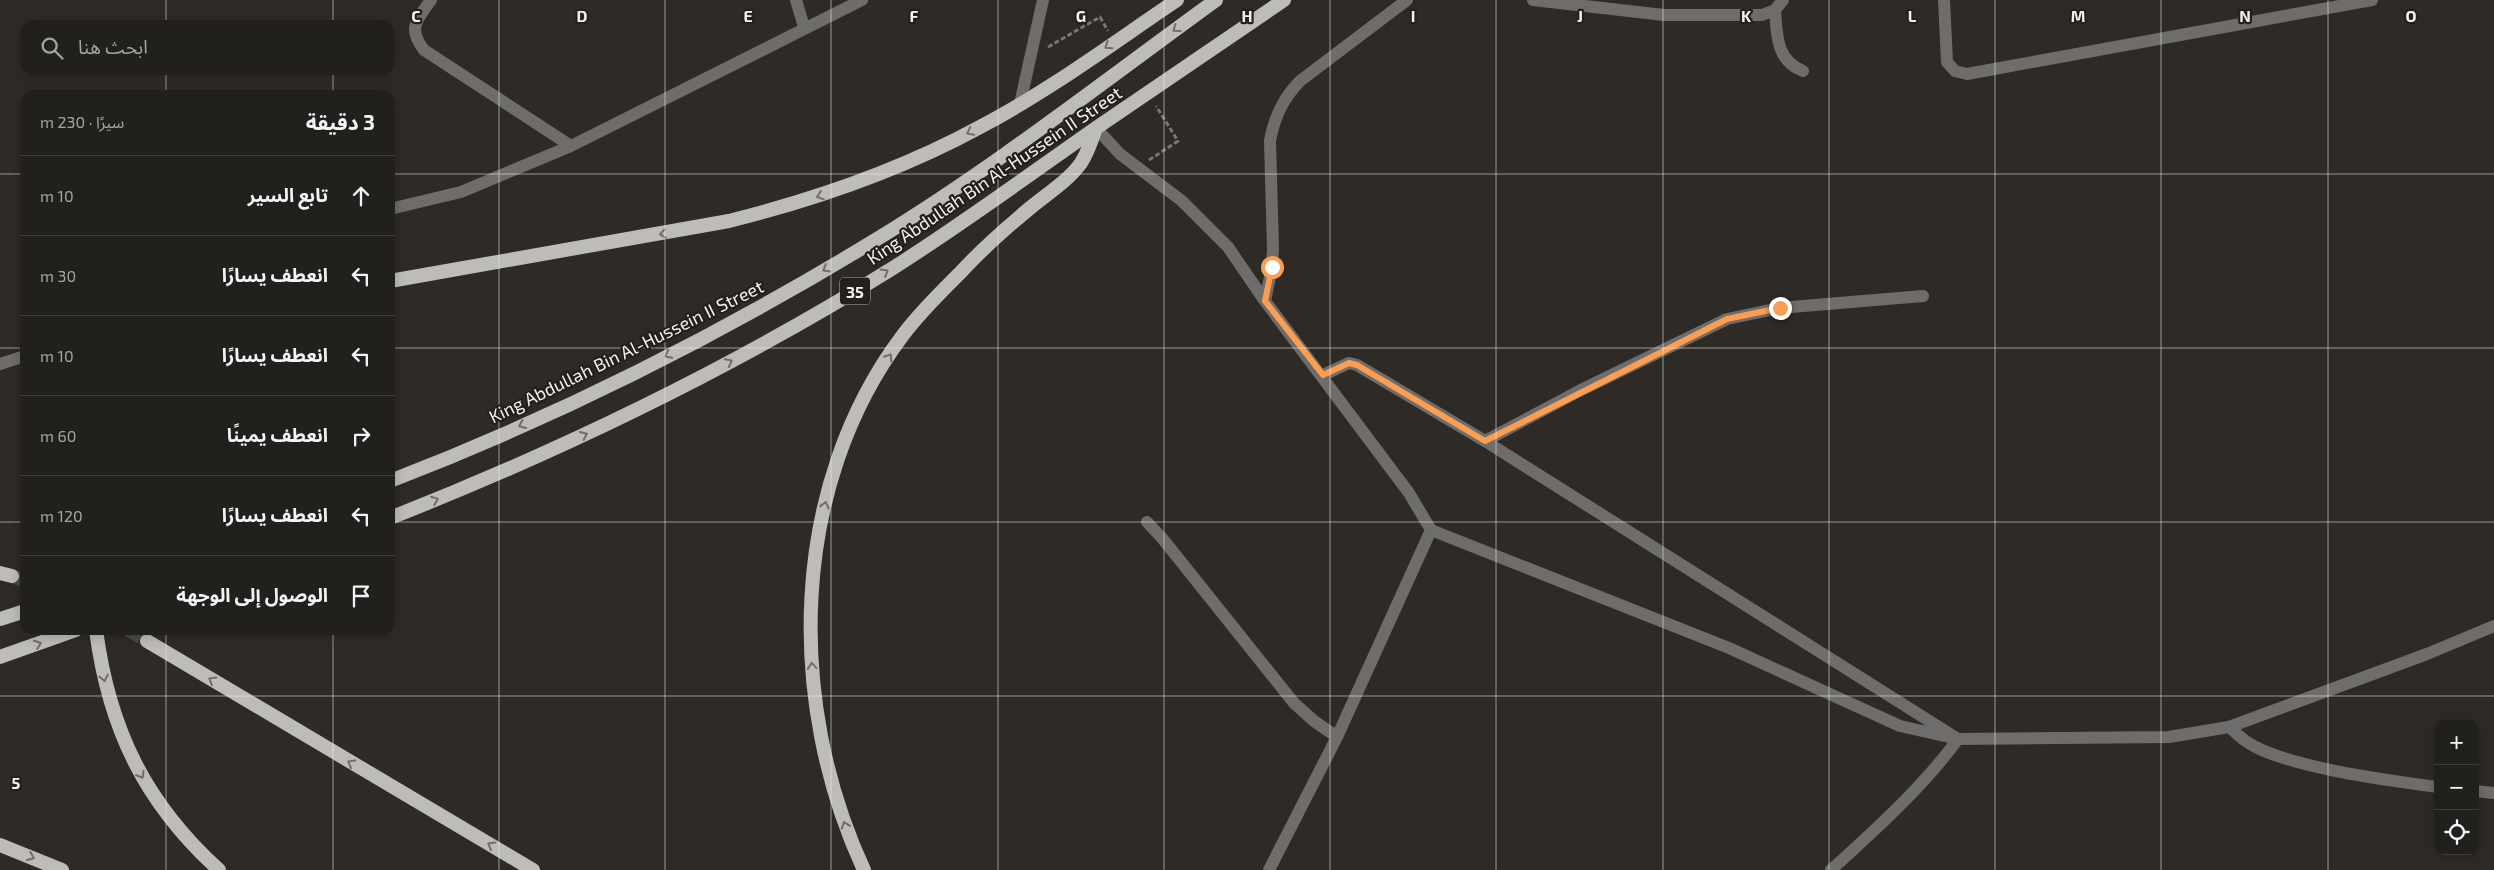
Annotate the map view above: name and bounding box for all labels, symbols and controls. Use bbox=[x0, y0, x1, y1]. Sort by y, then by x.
text: C bbox=[411, 6, 421, 25]
text: D bbox=[577, 6, 588, 25]
text: E bbox=[743, 6, 753, 25]
text: F bbox=[910, 6, 919, 25]
text: G bbox=[1076, 6, 1086, 25]
text: H bbox=[1241, 6, 1253, 25]
text: I bbox=[1411, 6, 1415, 25]
text: J bbox=[1577, 6, 1583, 25]
text: K bbox=[1741, 6, 1752, 25]
text: L bbox=[1908, 6, 1917, 25]
text: M bbox=[2071, 6, 2085, 25]
text: N bbox=[2239, 6, 2251, 25]
text: O bbox=[2405, 6, 2417, 25]
search box bbox=[20, 20, 395, 75]
one-way arrow bbox=[1173, 23, 1182, 31]
icon: search bbox=[38, 34, 66, 62]
text: ابحث هنا bbox=[78, 35, 148, 58]
one-way arrow bbox=[1104, 40, 1113, 50]
street label: King Abdullah Bin Al-Hussein II Street bbox=[862, 81, 1126, 269]
text: 3 دقيقة bbox=[306, 109, 375, 134]
text: سيرًا · 230 m bbox=[40, 112, 124, 131]
one-way arrow bbox=[966, 126, 975, 136]
icon: ahead bbox=[347, 182, 375, 210]
text: تابع السير bbox=[248, 183, 328, 206]
text: 10 m bbox=[40, 186, 74, 205]
one-way arrow bbox=[817, 190, 825, 200]
one-way arrow bbox=[658, 228, 667, 238]
route start bbox=[1261, 256, 1284, 279]
icon: left bbox=[347, 262, 375, 290]
one-way arrow bbox=[822, 262, 831, 272]
text: انعطف يسارًا bbox=[222, 263, 328, 286]
text: 30 m bbox=[40, 266, 76, 285]
one-way arrow bbox=[880, 269, 889, 279]
street label: King Abdullah Bin Al-Hussein II Street bbox=[485, 275, 767, 427]
road number: 35 bbox=[840, 278, 870, 304]
route end bbox=[1769, 297, 1792, 320]
icon: left bbox=[347, 342, 375, 370]
text: انعطف يسارًا bbox=[222, 343, 328, 366]
text: 10 m bbox=[40, 346, 74, 365]
one-way arrow bbox=[664, 349, 673, 359]
one-way arrow bbox=[883, 353, 892, 362]
one-way arrow bbox=[724, 358, 733, 368]
one-way arrow bbox=[518, 419, 527, 429]
icon: right bbox=[347, 422, 375, 450]
text: انعطف يمينًا bbox=[227, 423, 328, 446]
text: 60 m bbox=[40, 426, 76, 445]
one-way arrow bbox=[579, 431, 588, 441]
one-way arrow bbox=[431, 496, 439, 506]
one-way arrow bbox=[819, 501, 830, 510]
icon: left bbox=[347, 502, 375, 530]
text: انعطف يسارًا bbox=[222, 503, 328, 526]
text: 120 m bbox=[40, 506, 83, 525]
icon: arrive bbox=[347, 582, 375, 610]
text: الوصول إلى الوجهة bbox=[176, 583, 328, 606]
one-way arrow bbox=[33, 639, 42, 649]
one-way arrow bbox=[807, 662, 818, 670]
one-way arrow bbox=[98, 674, 109, 683]
one-way arrow bbox=[208, 676, 217, 686]
map controls bbox=[2434, 720, 2479, 855]
button: + bbox=[2434, 720, 2479, 765]
one-way arrow bbox=[348, 759, 357, 769]
button: − bbox=[2434, 765, 2479, 810]
one-way arrow bbox=[135, 770, 145, 779]
text: 5 bbox=[12, 773, 21, 792]
button: locate bbox=[2434, 810, 2479, 855]
one-way arrow bbox=[841, 821, 851, 830]
one-way arrow bbox=[488, 842, 497, 852]
one-way arrow bbox=[26, 851, 35, 861]

